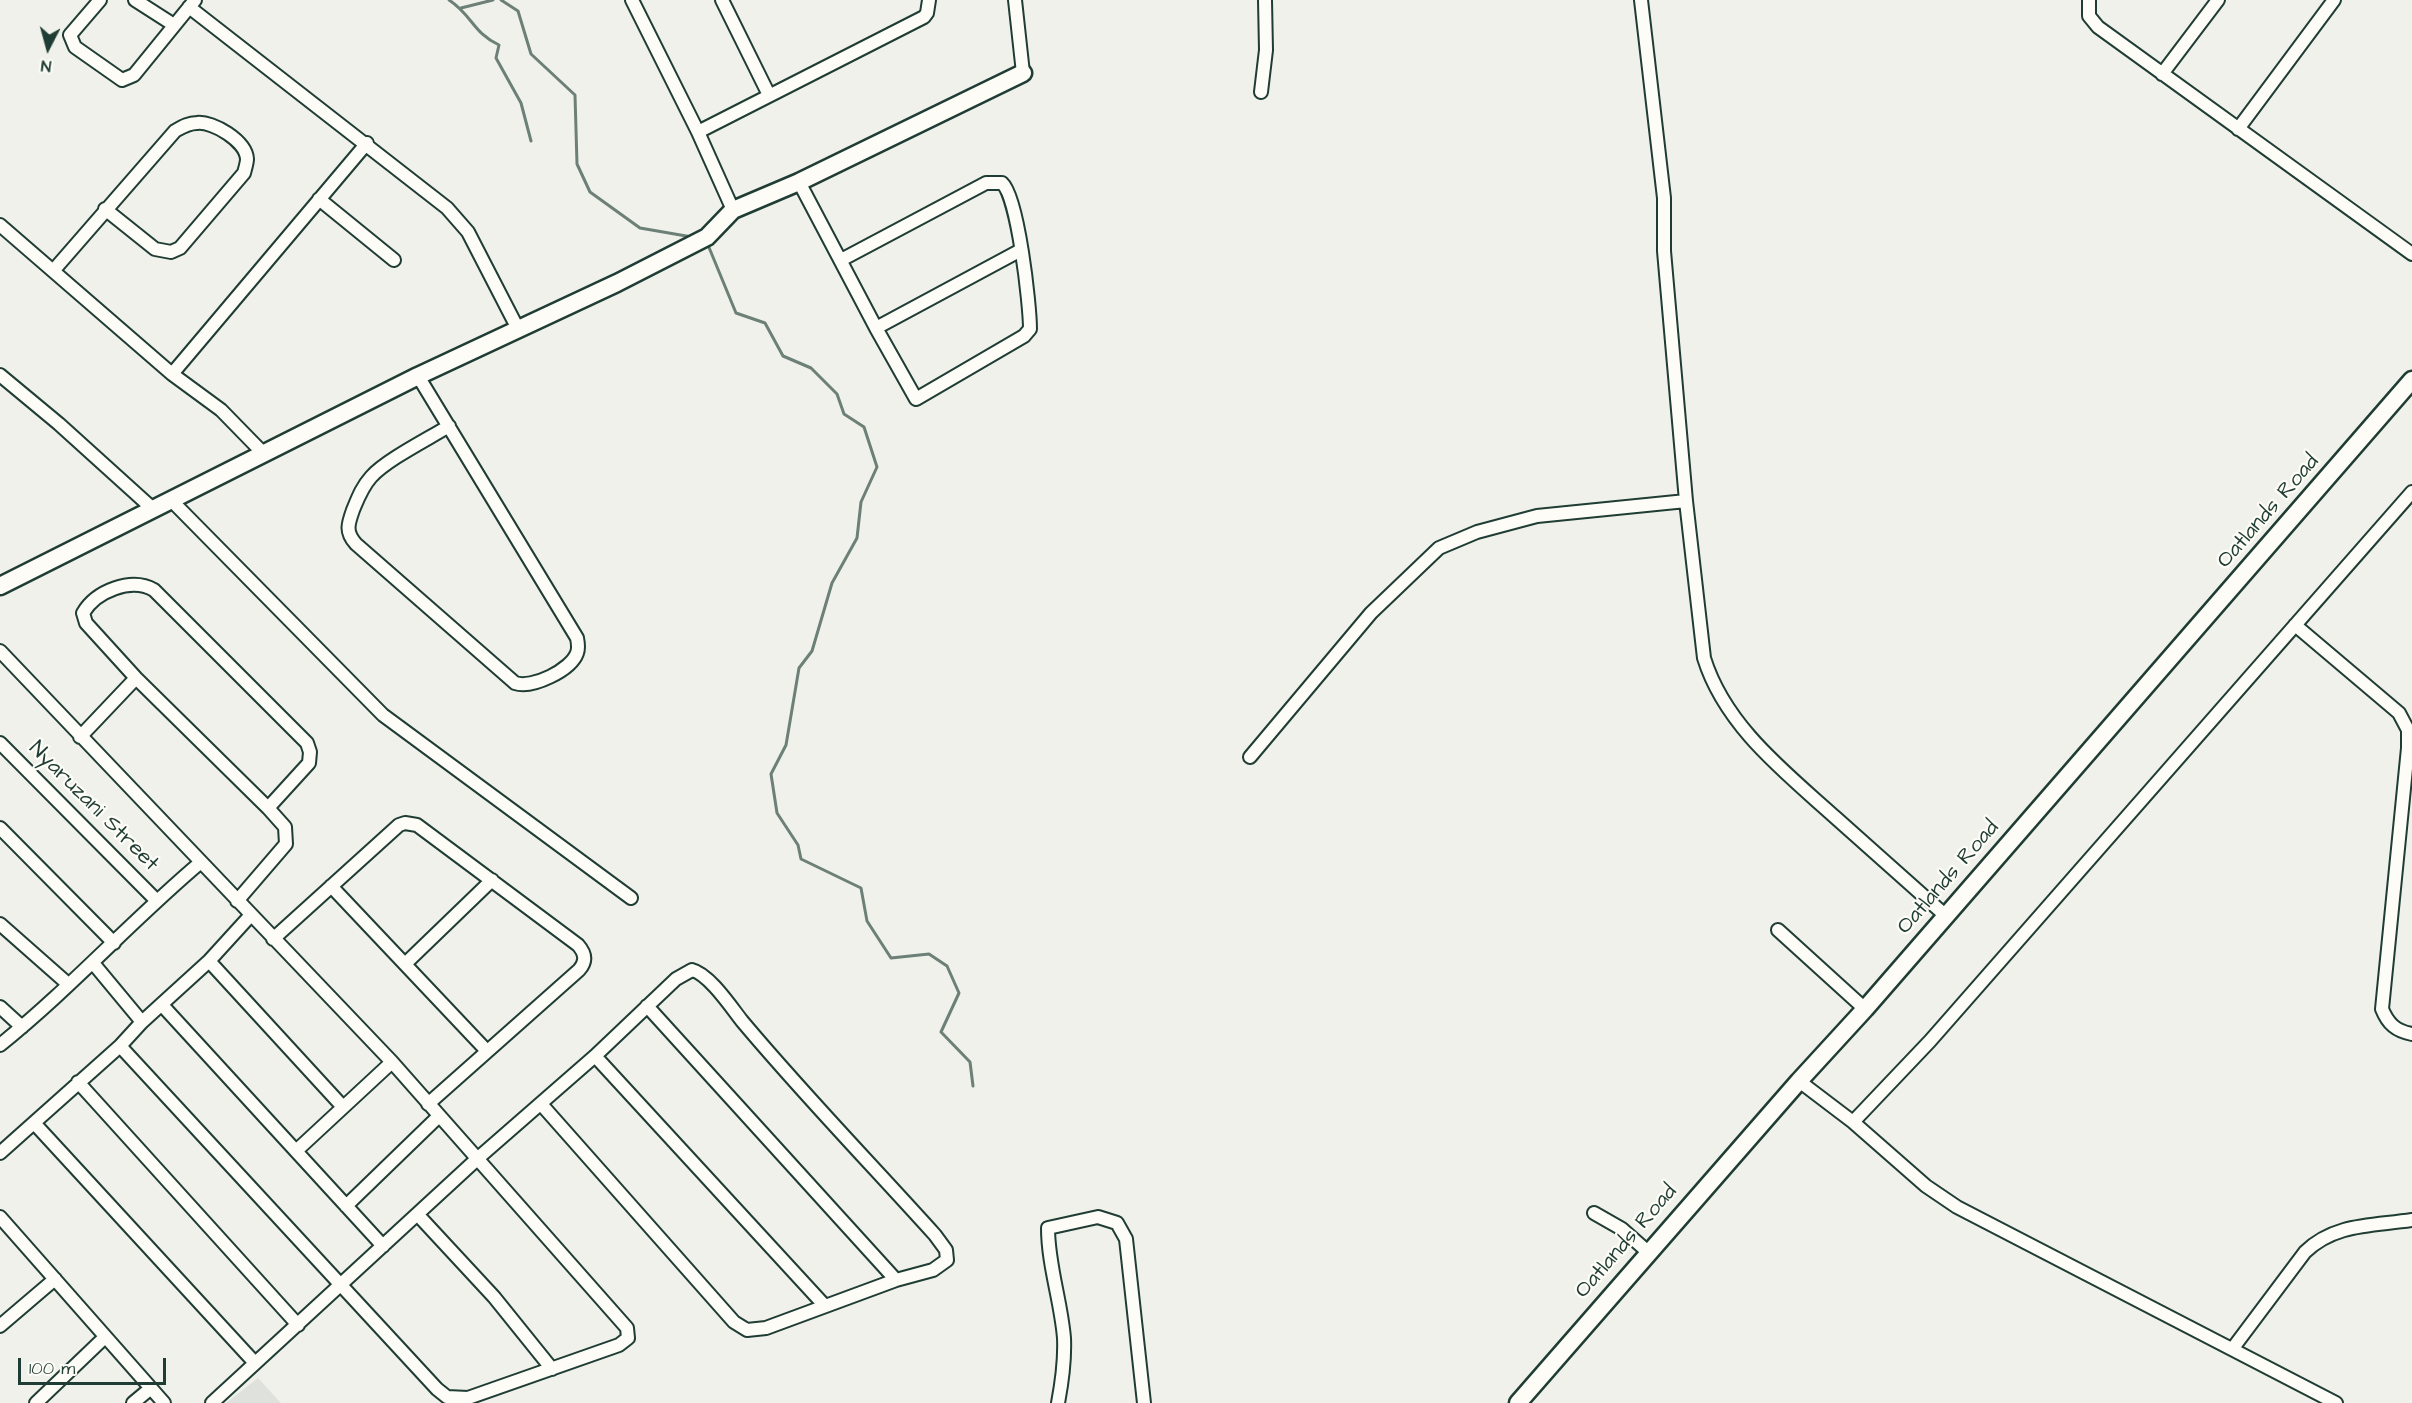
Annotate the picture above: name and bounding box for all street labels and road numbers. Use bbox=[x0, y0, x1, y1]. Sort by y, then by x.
street label: Oatlands Road bbox=[2212, 450, 2326, 574]
street label: Nyaruzani Street bbox=[22, 736, 164, 878]
street label: Oatlands Road bbox=[1892, 816, 2006, 940]
street label: Oatlands Road bbox=[1570, 1180, 1684, 1304]

